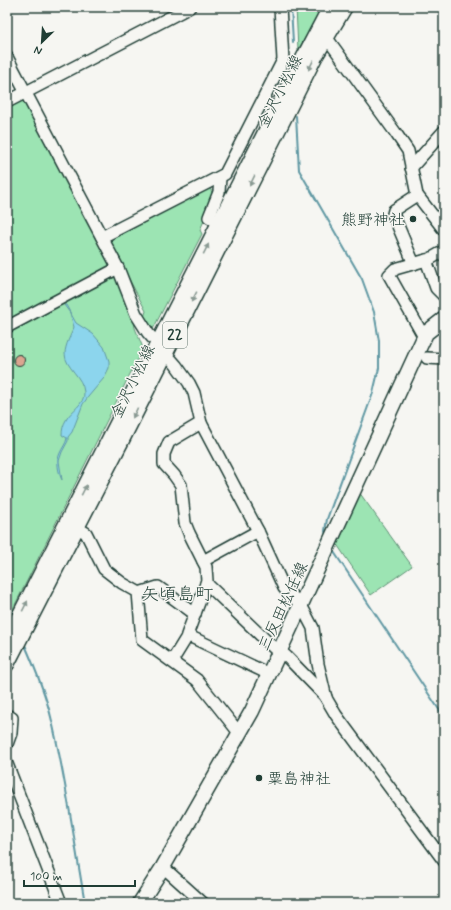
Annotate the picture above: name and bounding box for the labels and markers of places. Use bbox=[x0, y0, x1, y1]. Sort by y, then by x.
place label: 熊野神社 bbox=[341, 210, 405, 231]
marker: 熊野神社 bbox=[408, 214, 418, 224]
place label: 粟島神社 bbox=[267, 769, 331, 790]
marker: 粟島神社 bbox=[254, 773, 264, 783]

